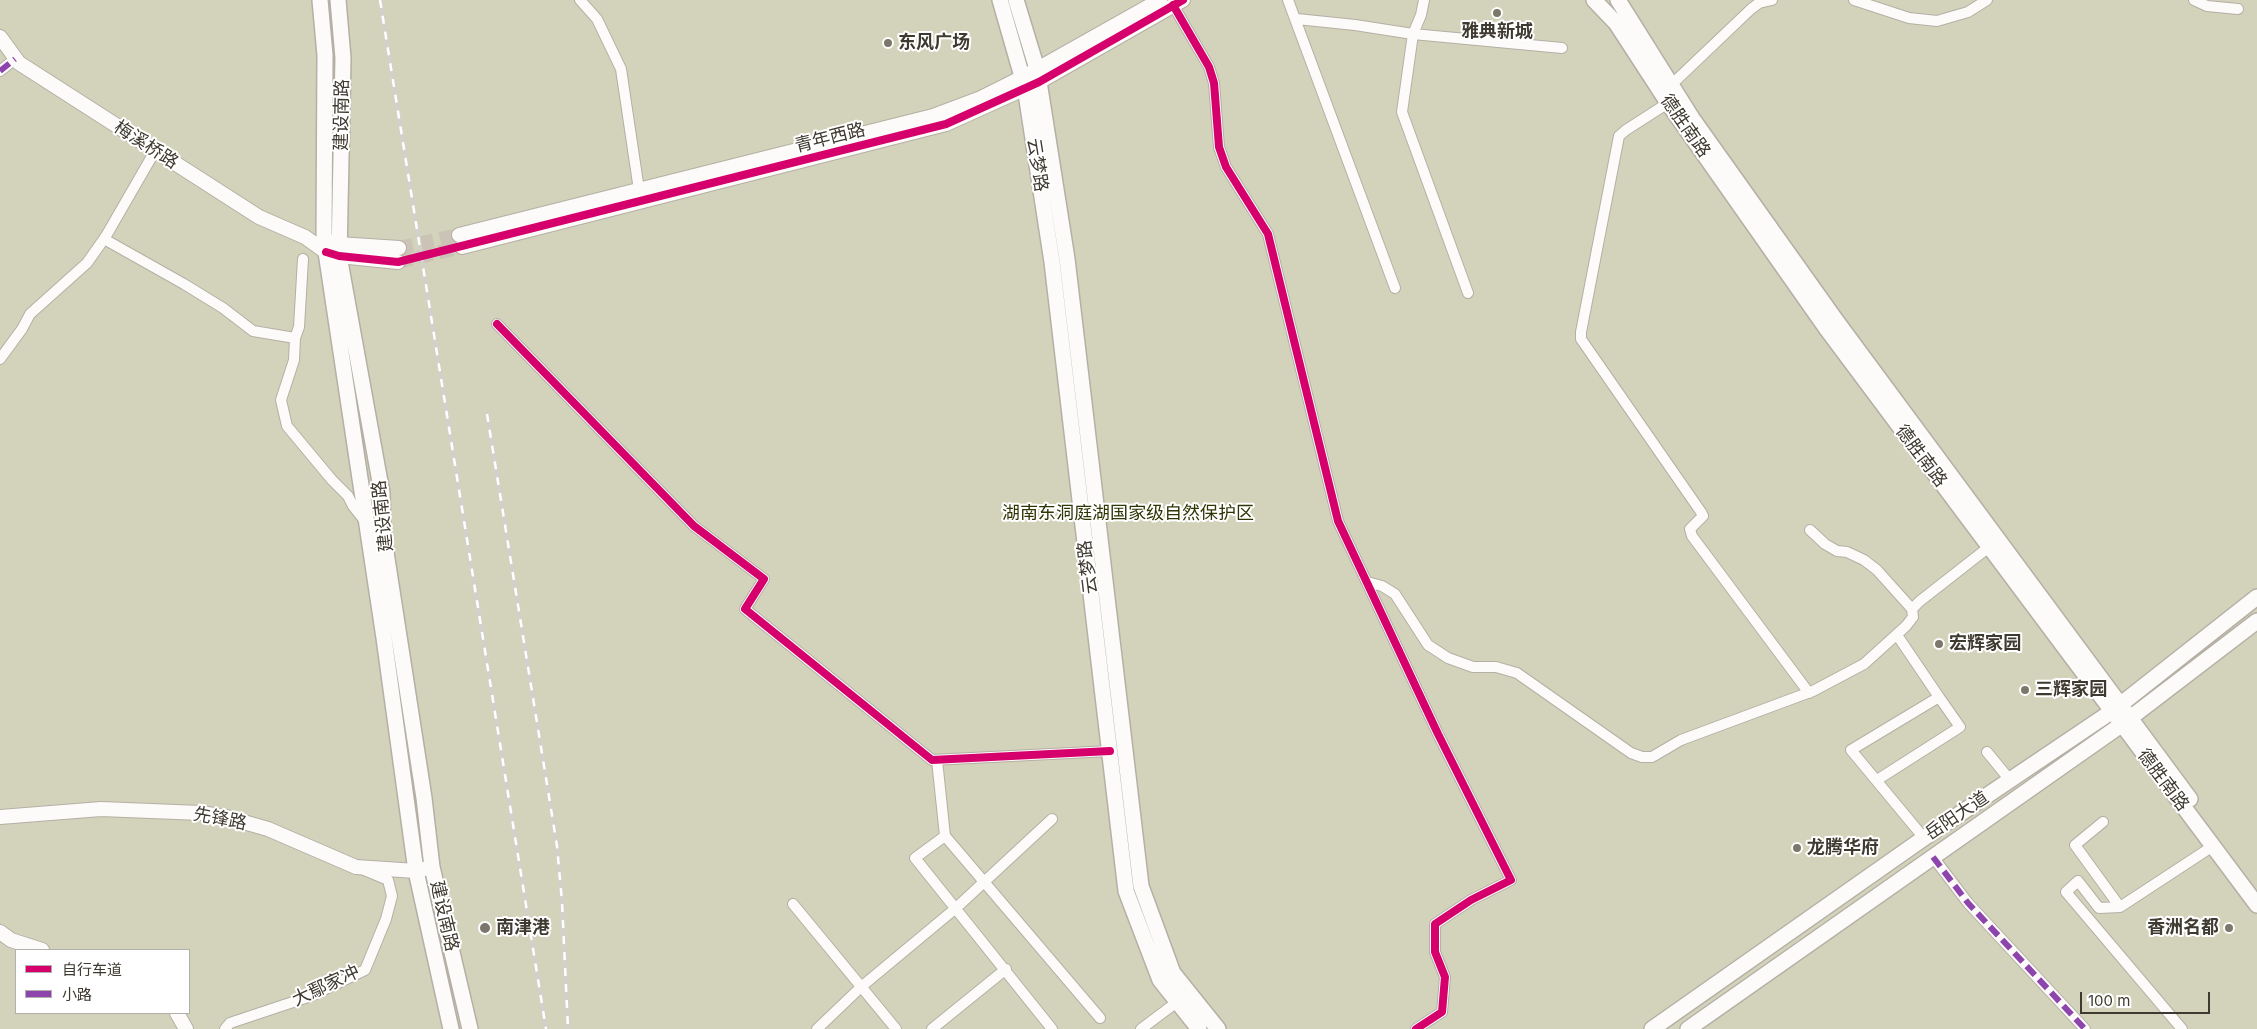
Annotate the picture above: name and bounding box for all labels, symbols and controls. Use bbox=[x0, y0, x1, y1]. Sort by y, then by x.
marker: 雅典新城 bbox=[1491, 7, 1503, 19]
place label: 雅典新城 bbox=[1461, 21, 1533, 43]
place label: 东风广场 bbox=[898, 32, 970, 54]
marker: 东风广场 bbox=[882, 37, 894, 49]
street label: 建设南路 bbox=[331, 79, 353, 151]
street label: 德胜南路 bbox=[1656, 90, 1714, 162]
street label: 梅溪桥路 bbox=[110, 116, 182, 174]
street label: 青年西路 bbox=[792, 119, 868, 157]
street label: 云梦路 bbox=[1022, 137, 1052, 193]
street label: 德胜南路 bbox=[1891, 421, 1951, 491]
street label: 建设南路 bbox=[368, 479, 398, 553]
park label: 湖南东洞庭湖国家级自然保护区 bbox=[1002, 503, 1254, 525]
street label: 云梦路 bbox=[1074, 539, 1102, 595]
place label: 宏辉家园 bbox=[1949, 633, 2021, 655]
marker: 宏辉家园 bbox=[1933, 638, 1945, 650]
place label: 三辉家园 bbox=[2035, 679, 2107, 701]
marker: 三辉家园 bbox=[2019, 684, 2031, 696]
street label: 德胜南路 bbox=[2133, 745, 2193, 815]
street label: 岳阳大道 bbox=[1921, 787, 1993, 845]
street label: 先锋路 bbox=[191, 803, 249, 835]
place label: 龙腾华府 bbox=[1807, 837, 1879, 859]
marker: 龙腾华府 bbox=[1791, 842, 1803, 854]
street label: 建设南路 bbox=[425, 878, 463, 954]
place label: 南津港 bbox=[496, 917, 550, 939]
place label: 香洲名都 bbox=[2147, 917, 2219, 939]
marker: 南津港 bbox=[478, 921, 492, 935]
marker: 香洲名都 bbox=[2223, 922, 2235, 934]
legend bbox=[15, 949, 190, 1014]
text: 自行车道 bbox=[62, 960, 122, 979]
street label: 大鄢家冲 bbox=[289, 961, 363, 1011]
scale bar bbox=[2082, 982, 2212, 1014]
text: 小路 bbox=[62, 985, 92, 1004]
text: 100 m bbox=[2088, 991, 2130, 1010]

